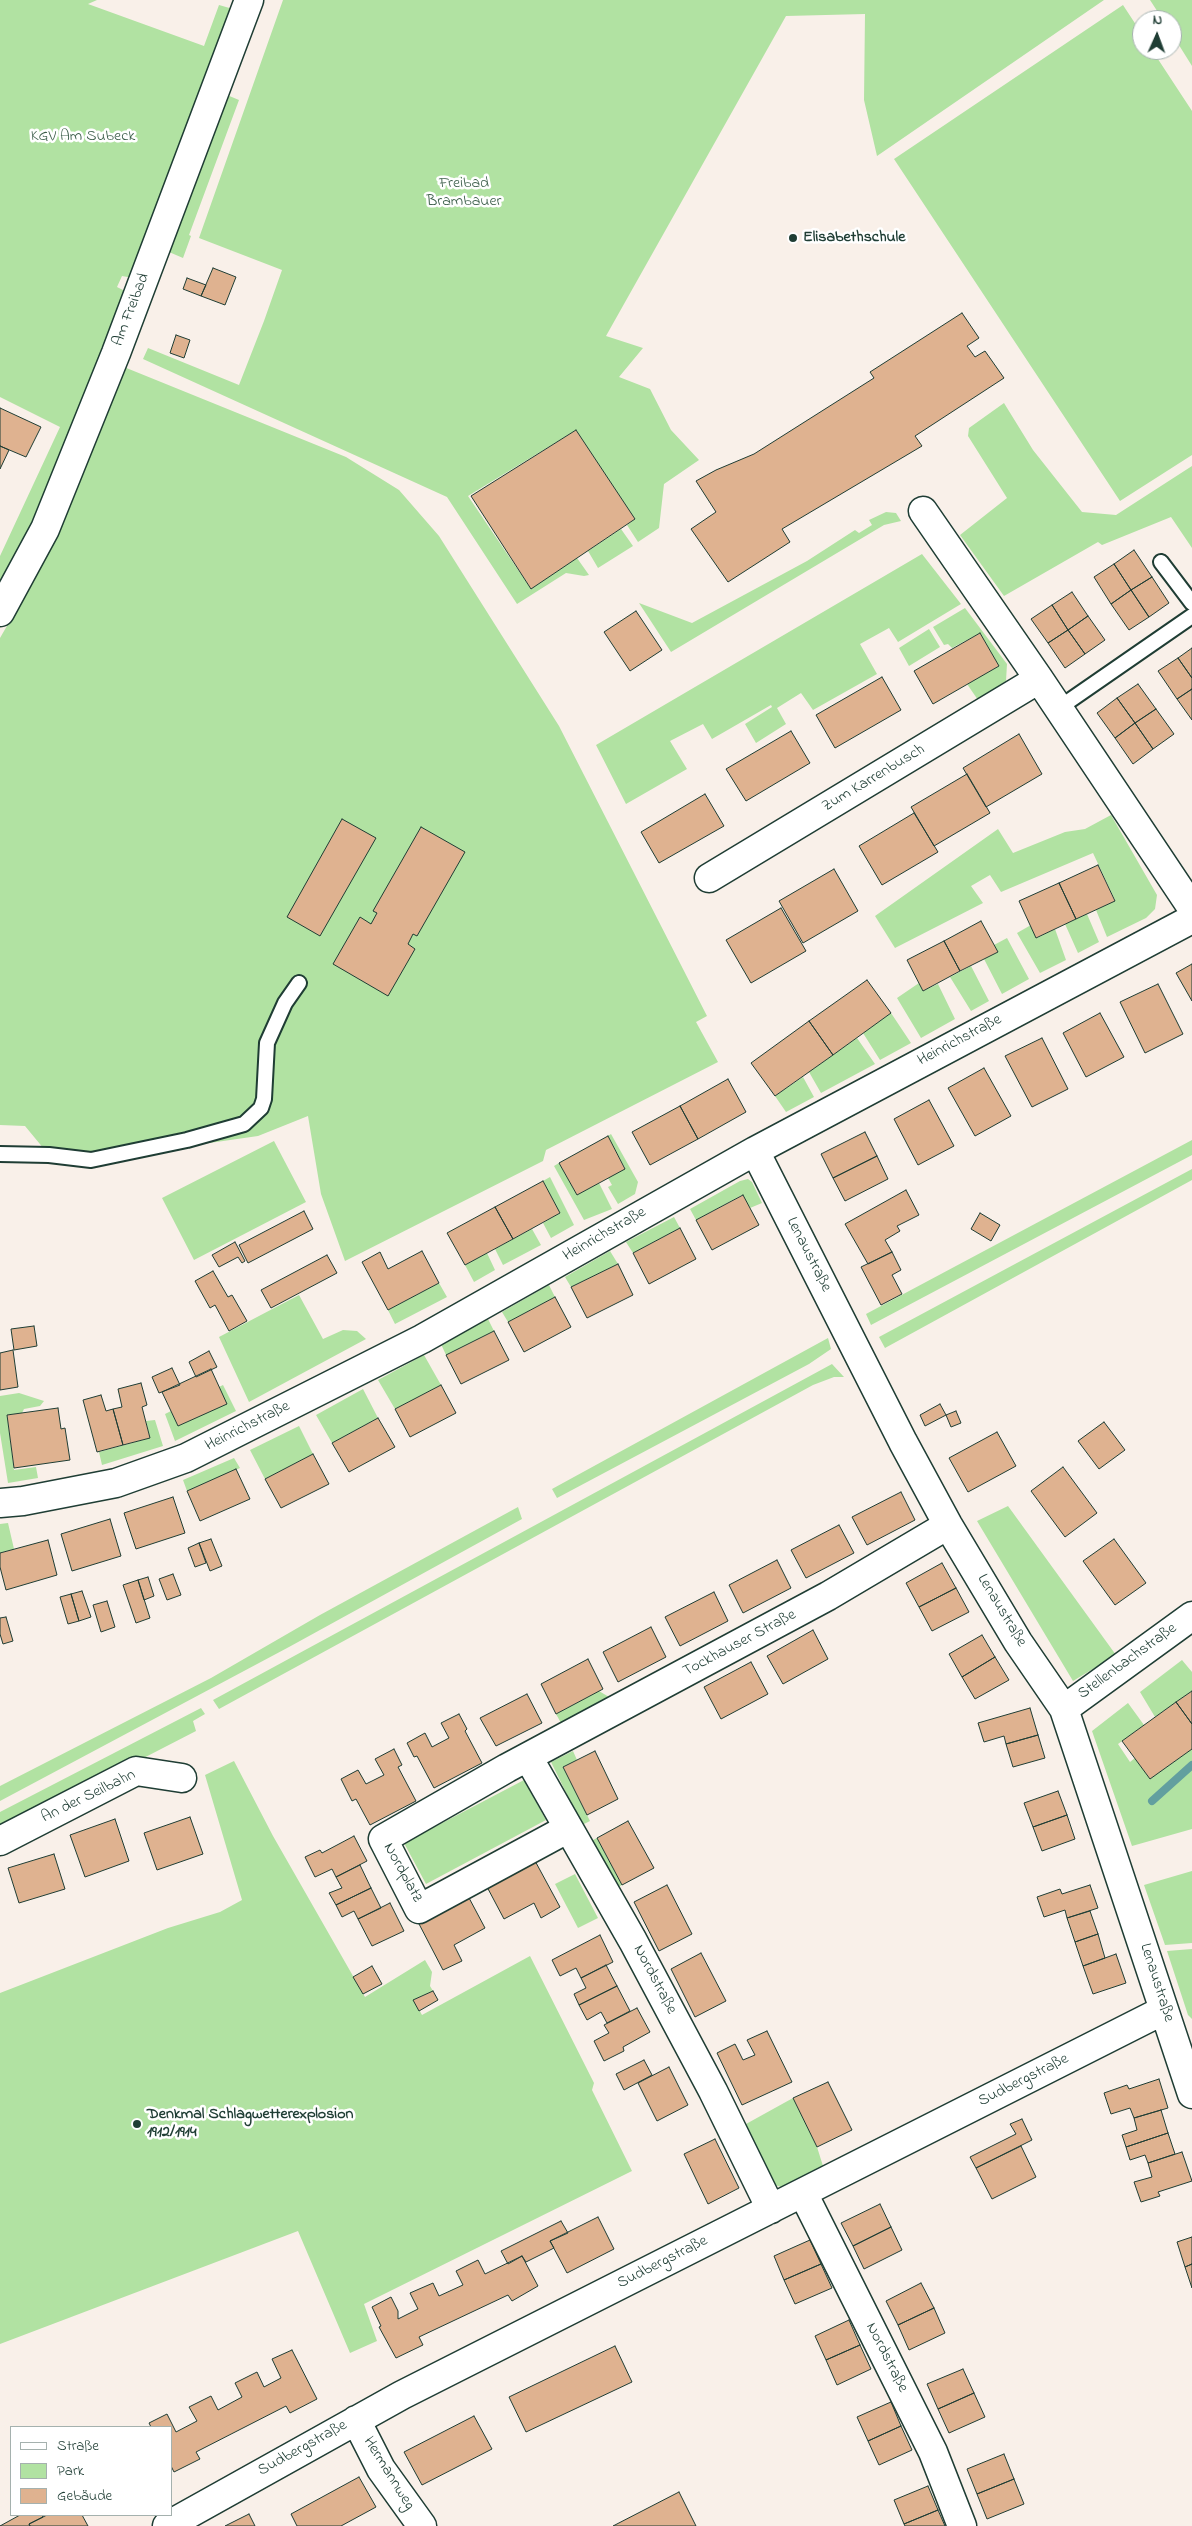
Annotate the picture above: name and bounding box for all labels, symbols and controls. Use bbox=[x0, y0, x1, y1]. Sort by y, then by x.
north arrow bbox=[1132, 10, 1182, 60]
text: N bbox=[1152, 10, 1163, 31]
park label: KGV Am Subeck bbox=[31, 127, 135, 147]
park label: Freibad Brambauer bbox=[426, 174, 502, 212]
place label: Elisabethschule bbox=[803, 228, 905, 248]
marker: Elisabethschule bbox=[787, 232, 799, 244]
street label: Am Freibad bbox=[109, 271, 155, 349]
street label: Zum Karrenbusch bbox=[819, 741, 929, 817]
street label: Heinrichstraße bbox=[915, 1011, 1005, 1071]
street label: Heinrichstraße bbox=[560, 1204, 650, 1266]
street label: Lenaustraße bbox=[781, 1214, 835, 1296]
street label: Heinrichstraße bbox=[202, 1397, 294, 1457]
street label: Lenaustraße bbox=[972, 1571, 1030, 1651]
street label: Tockhauser Straße bbox=[680, 1606, 800, 1682]
street label: Stellenbachstraße bbox=[1075, 1620, 1181, 1704]
street label: An der Seilbahn bbox=[39, 1766, 139, 1828]
street label: Nordplatz bbox=[378, 1840, 426, 1906]
street label: Lenaustraße bbox=[1134, 1941, 1178, 2025]
street label: Nordstraße bbox=[628, 1942, 680, 2018]
street label: Sudbergstraße bbox=[976, 2050, 1072, 2112]
place label: Denkmal Schlagwetterexplosion 1912/1914 bbox=[147, 2105, 353, 2143]
marker: Denkmal Schlagwetterexplosion 1912/1914 bbox=[131, 2118, 143, 2130]
street label: Sudbergstraße bbox=[615, 2232, 711, 2294]
street label: Nordstraße bbox=[860, 2320, 912, 2396]
street label: Sudbergstraße bbox=[255, 2417, 351, 2481]
legend bbox=[10, 2426, 172, 2516]
street label: Hermannweg bbox=[358, 2434, 418, 2514]
text: Straße bbox=[57, 2435, 99, 2457]
text: Park bbox=[57, 2460, 84, 2482]
text: Gebäude bbox=[57, 2485, 112, 2507]

